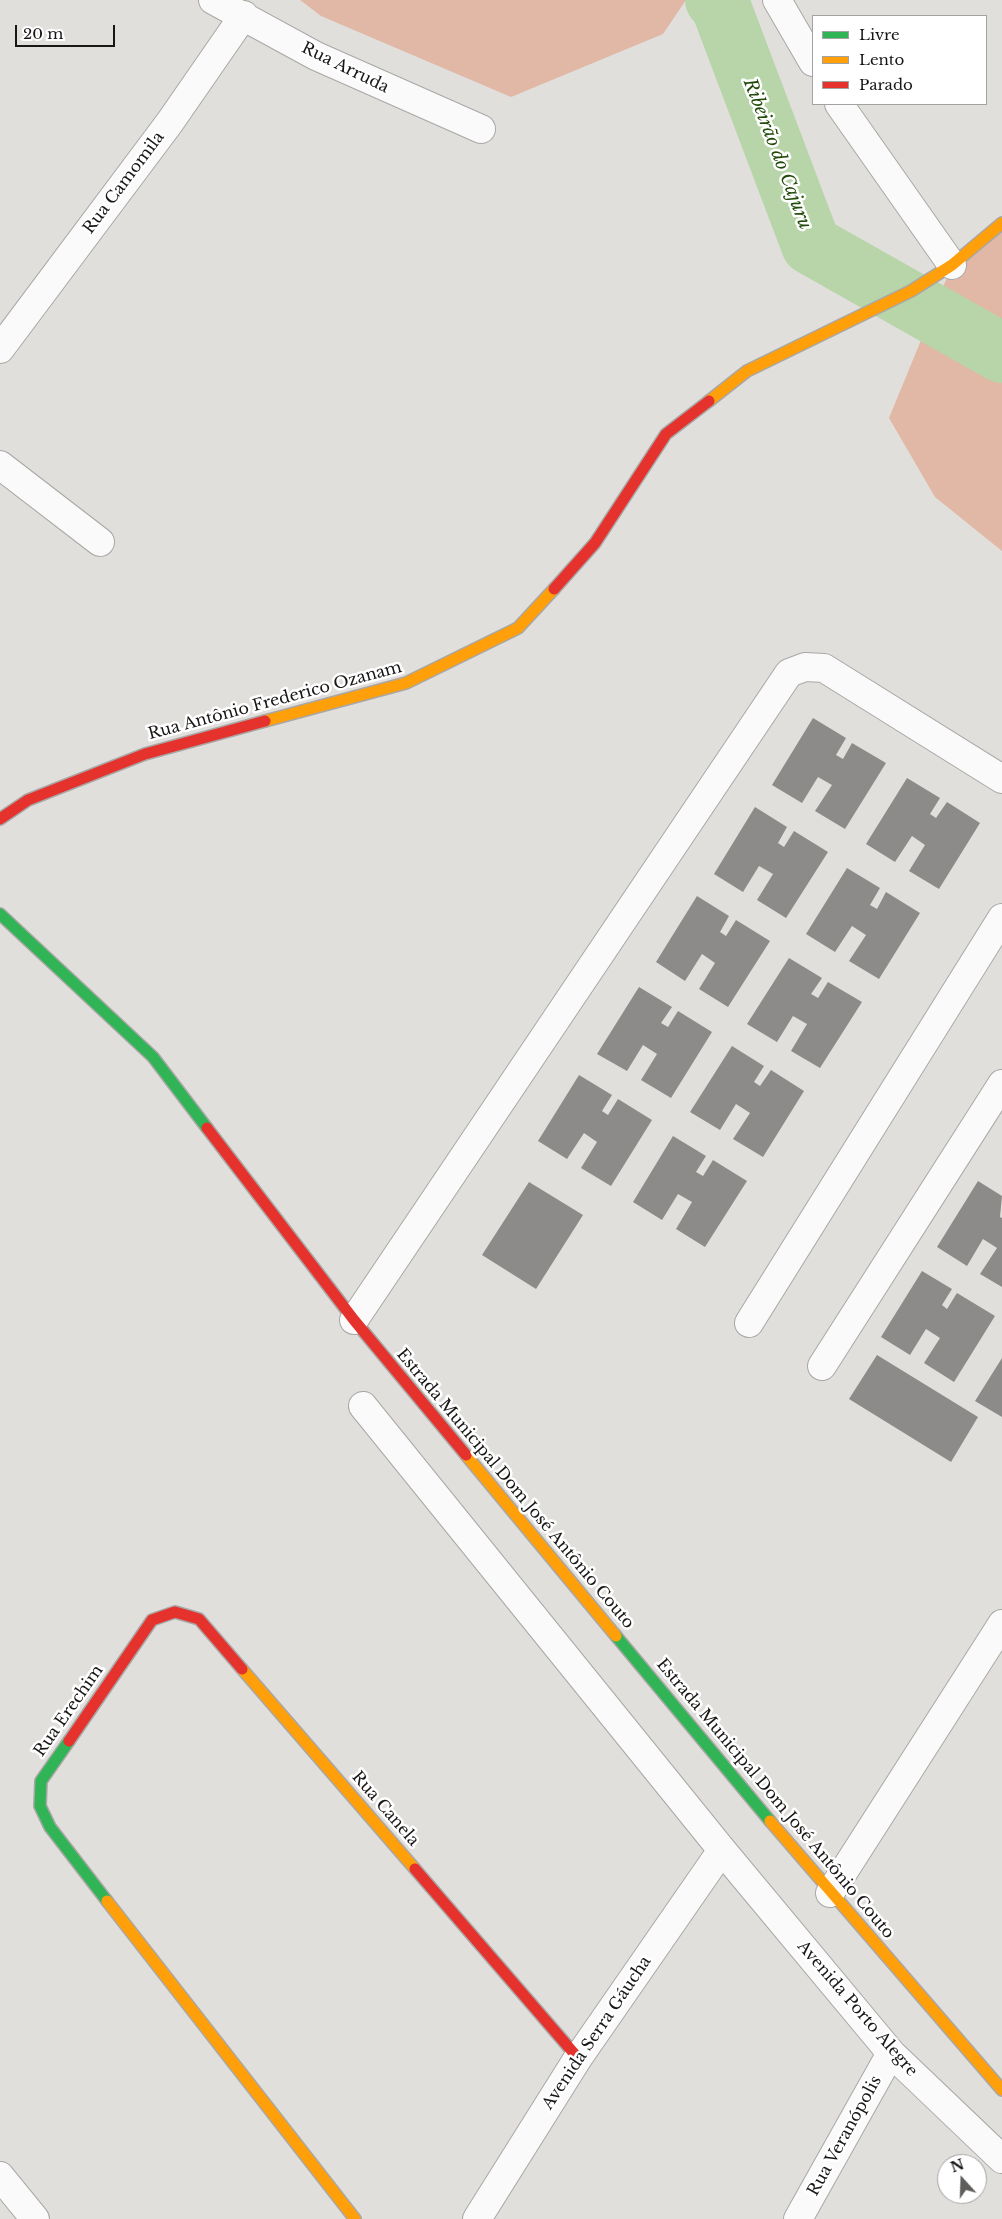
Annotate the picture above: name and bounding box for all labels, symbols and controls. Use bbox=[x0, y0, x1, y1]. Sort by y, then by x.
scale bar bbox=[18, 15, 118, 47]
legend bbox=[812, 15, 987, 105]
text: 20 m bbox=[23, 24, 63, 43]
text: Livre bbox=[859, 25, 900, 44]
street label: Rua Arruda bbox=[298, 39, 392, 97]
text: Lento bbox=[859, 50, 904, 69]
text: Parado bbox=[859, 75, 913, 94]
water label: Ribeirão do Cajuru bbox=[738, 76, 816, 232]
street label: Rua Camomila bbox=[79, 128, 169, 238]
street label: Rua Antônio Frederico Ozanam bbox=[146, 658, 404, 744]
street label: Estrada Municipal Dom José Antônio Couto bbox=[392, 1345, 638, 1633]
street label: Estrada Municipal Dom José Antônio Couto bbox=[652, 1655, 898, 1943]
street label: Rua Erechim bbox=[30, 1662, 108, 1760]
street label: Rua Canela bbox=[347, 1768, 423, 1850]
street label: Avenida Porto Alegre bbox=[793, 1937, 921, 2081]
street label: Avenida Serra Gáucha bbox=[538, 1953, 656, 2113]
street label: Rua Veranópolis bbox=[804, 2073, 886, 2199]
north arrow bbox=[937, 2154, 987, 2204]
text: N bbox=[948, 2155, 966, 2177]

